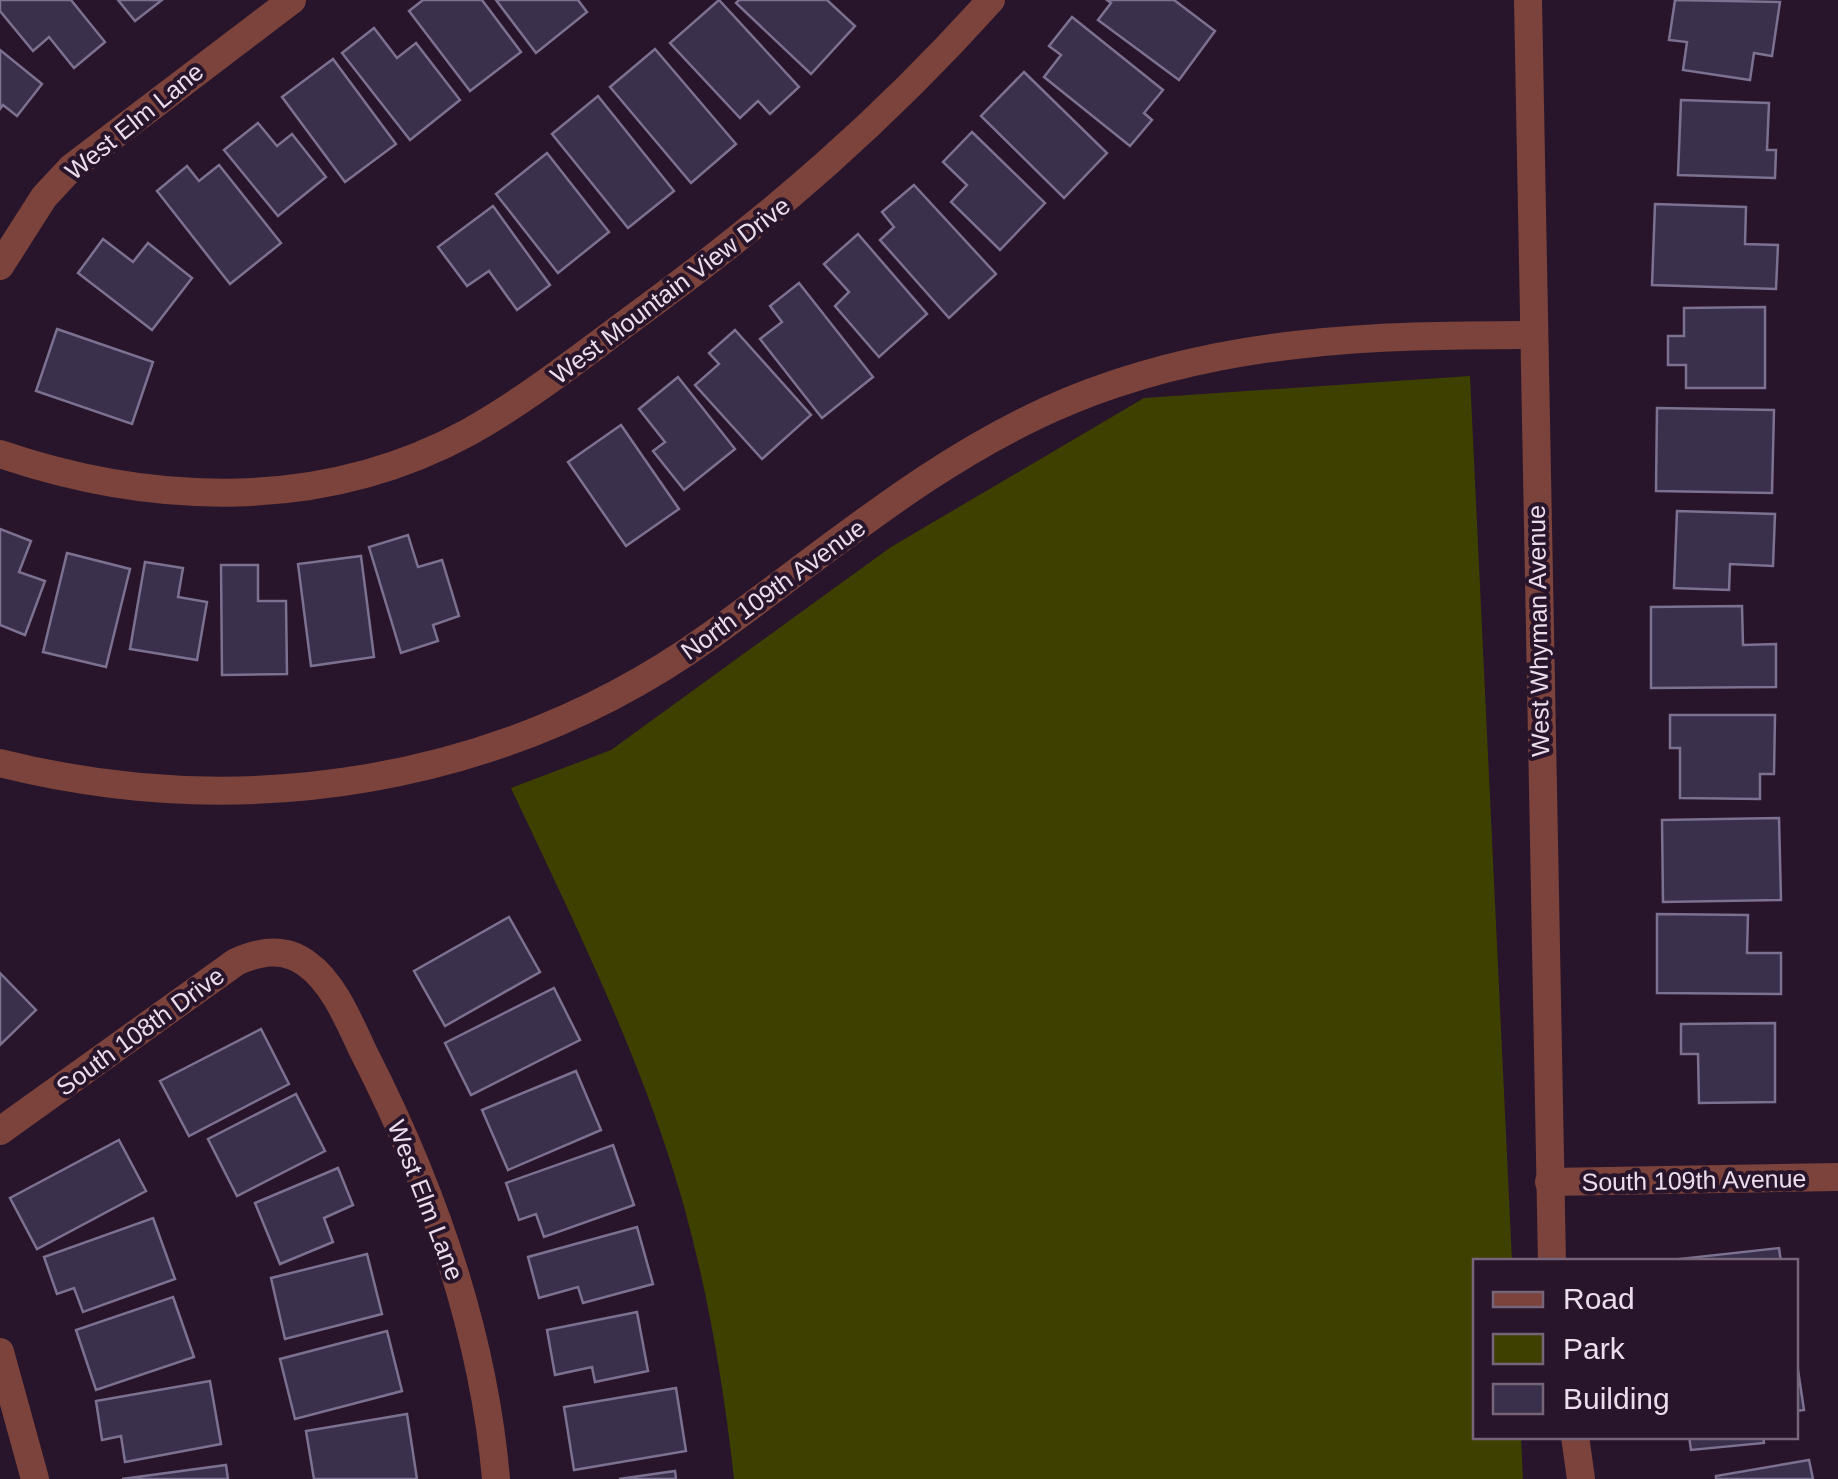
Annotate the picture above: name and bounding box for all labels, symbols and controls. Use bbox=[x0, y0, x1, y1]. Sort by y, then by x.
street label: West Elm Lane bbox=[59, 57, 209, 185]
street label: West Mountain View Drive bbox=[545, 191, 795, 389]
street label: West Whyman Avenue bbox=[1522, 505, 1554, 757]
street label: North 109th Avenue bbox=[676, 513, 870, 665]
street label: South 108th Drive bbox=[51, 961, 229, 1101]
street label: West Elm Lane bbox=[383, 1116, 469, 1284]
street label: South 109th Avenue bbox=[1581, 1164, 1807, 1196]
legend bbox=[1473, 1259, 1798, 1439]
text: Road bbox=[1563, 1282, 1635, 1315]
text: Park bbox=[1563, 1332, 1626, 1365]
text: Building bbox=[1563, 1382, 1670, 1415]

